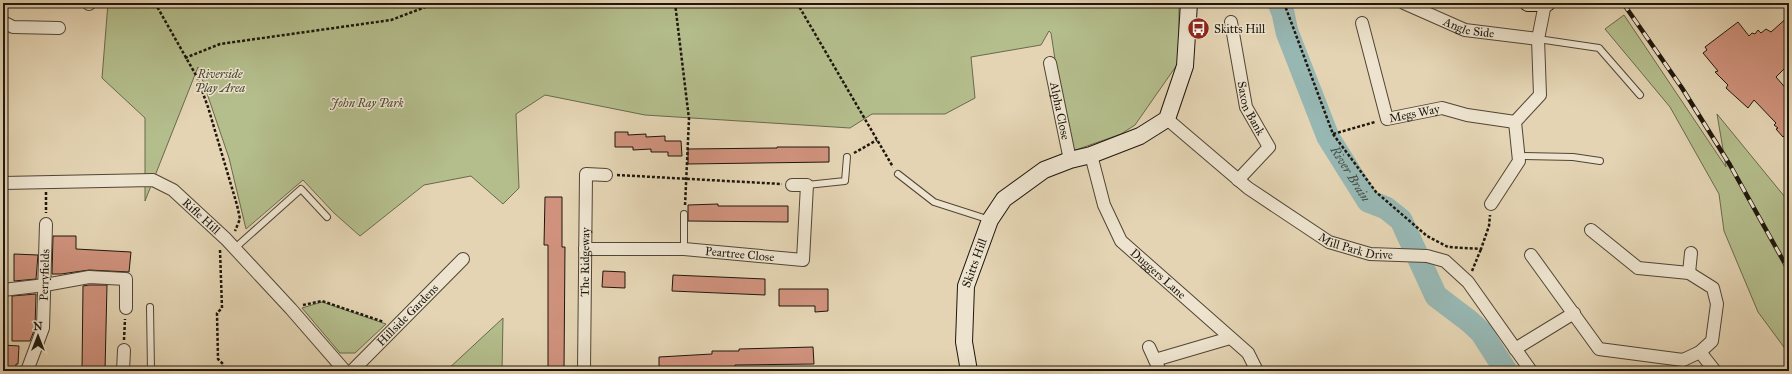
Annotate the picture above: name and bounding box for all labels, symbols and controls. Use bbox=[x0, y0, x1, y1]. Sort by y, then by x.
street label: Angle Side bbox=[1440, 14, 1495, 41]
bus stop icon: Skitts Hill bbox=[1186, 16, 1212, 42]
place label: Skitts Hill bbox=[1214, 22, 1266, 36]
park label: Riverside Play Area bbox=[195, 67, 246, 95]
street label: Alpha Close bbox=[1047, 80, 1073, 141]
street label: Saxon Bank bbox=[1235, 80, 1268, 138]
park label: John Ray Park bbox=[329, 96, 404, 110]
street label: Megs Way bbox=[1388, 102, 1441, 125]
water label: River Brain bbox=[1326, 142, 1374, 205]
street label: Rifle Hill bbox=[180, 195, 224, 238]
street label: The Ridgeway bbox=[578, 227, 593, 297]
street label: Mill Park Drive bbox=[1316, 230, 1393, 262]
street label: Skitts Hill bbox=[959, 236, 990, 289]
street label: Peartree Close bbox=[705, 244, 775, 264]
street label: Duggers Lane bbox=[1128, 246, 1189, 302]
street label: Perryfields bbox=[37, 249, 52, 301]
street label: Hillside Gardens bbox=[374, 281, 441, 349]
north arrow bbox=[18, 316, 58, 356]
text: N bbox=[33, 320, 43, 333]

